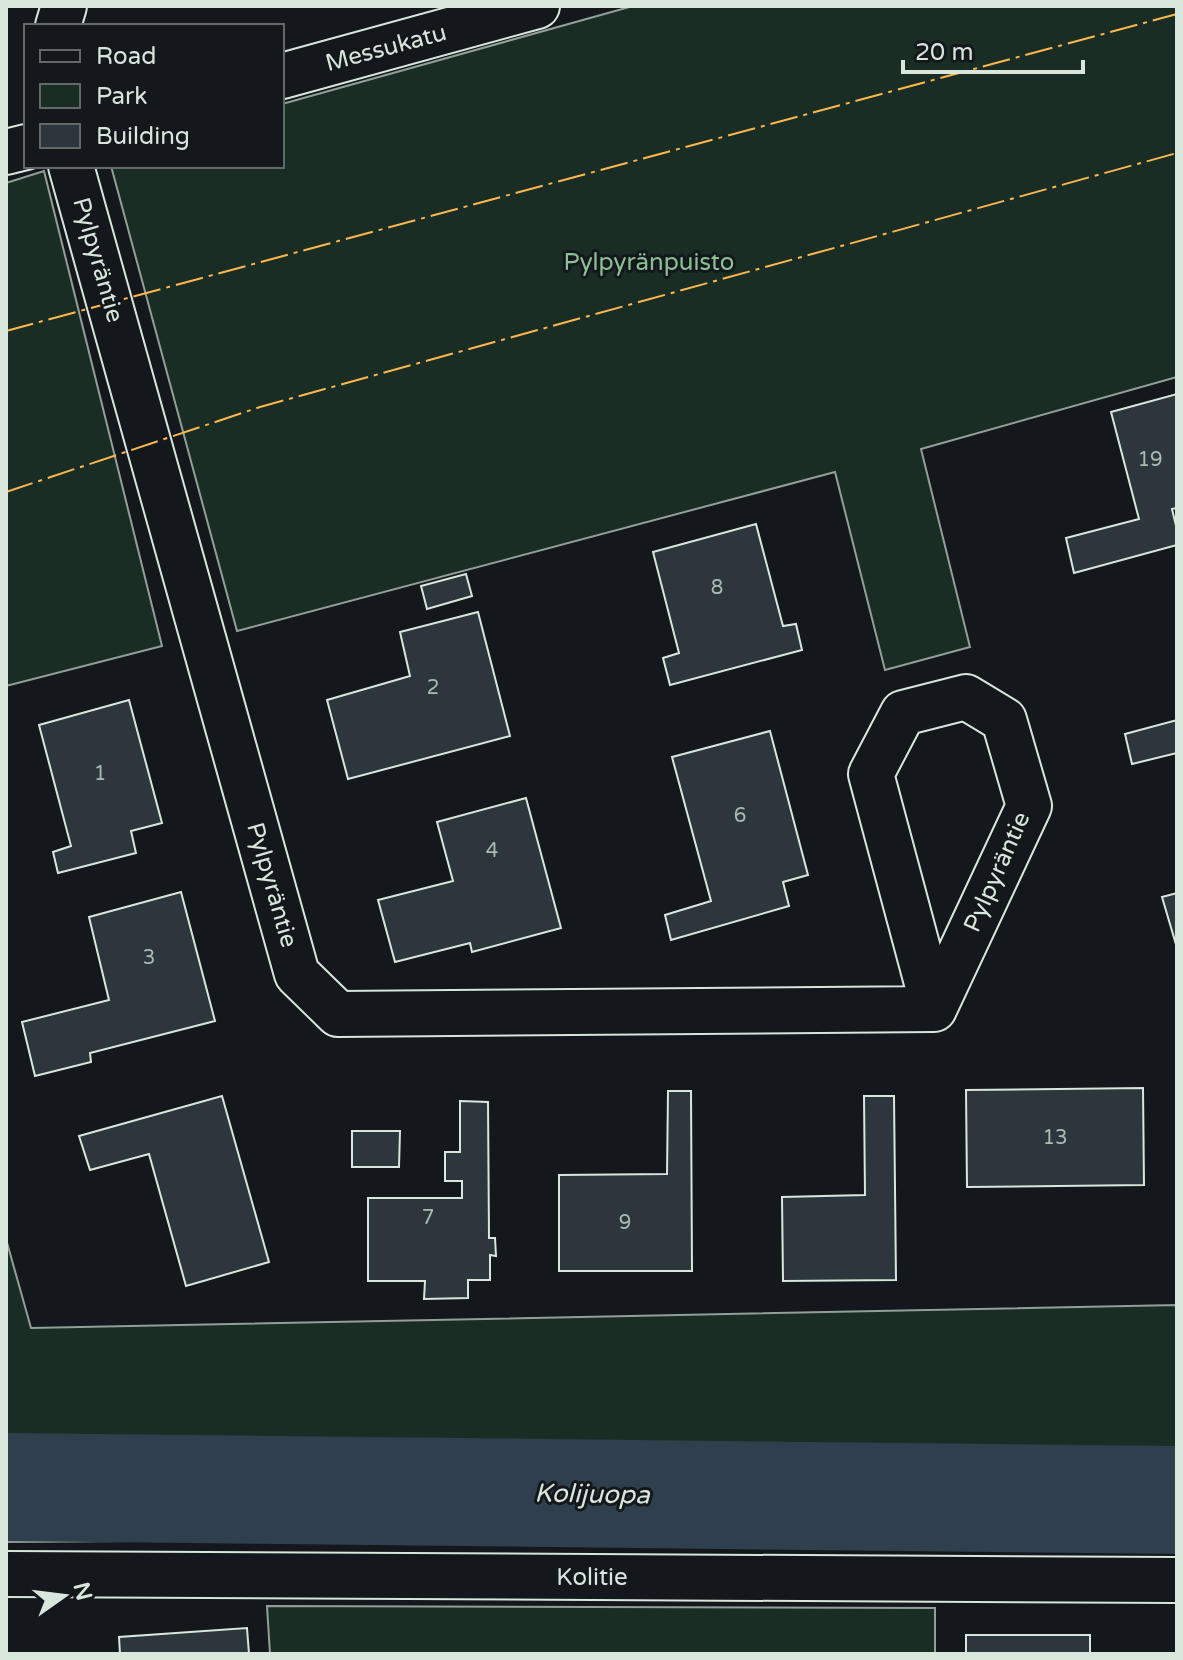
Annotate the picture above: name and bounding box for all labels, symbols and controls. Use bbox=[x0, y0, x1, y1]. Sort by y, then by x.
street label: Messukatu bbox=[322, 18, 450, 78]
legend bbox=[24, 24, 284, 168]
scale bar bbox=[903, 24, 1083, 74]
text: 20 m bbox=[915, 38, 973, 67]
text: Road bbox=[96, 42, 156, 71]
text: Park bbox=[96, 82, 147, 111]
text: Building bbox=[96, 122, 190, 151]
street label: Pylpyräntie bbox=[66, 194, 130, 326]
park label: Pylpyränpuisto bbox=[564, 248, 734, 277]
house number: 19 bbox=[1137, 448, 1163, 472]
house number: 8 bbox=[711, 576, 723, 600]
house number: 2 bbox=[427, 676, 439, 700]
house number: 1 bbox=[94, 762, 106, 786]
house number: 6 bbox=[734, 804, 746, 828]
street label: Pylpyräntie bbox=[958, 807, 1036, 937]
street label: Pylpyräntie bbox=[240, 819, 304, 951]
house number: 4 bbox=[486, 839, 498, 863]
house number: 3 bbox=[143, 946, 155, 970]
house number: 13 bbox=[1042, 1126, 1068, 1150]
house number: 7 bbox=[422, 1206, 434, 1230]
house number: 9 bbox=[619, 1211, 631, 1235]
water label: Kolijuopa bbox=[534, 1477, 651, 1511]
north arrow bbox=[24, 1556, 104, 1636]
street label: Kolitie bbox=[556, 1563, 628, 1592]
text: N bbox=[68, 1580, 97, 1603]

